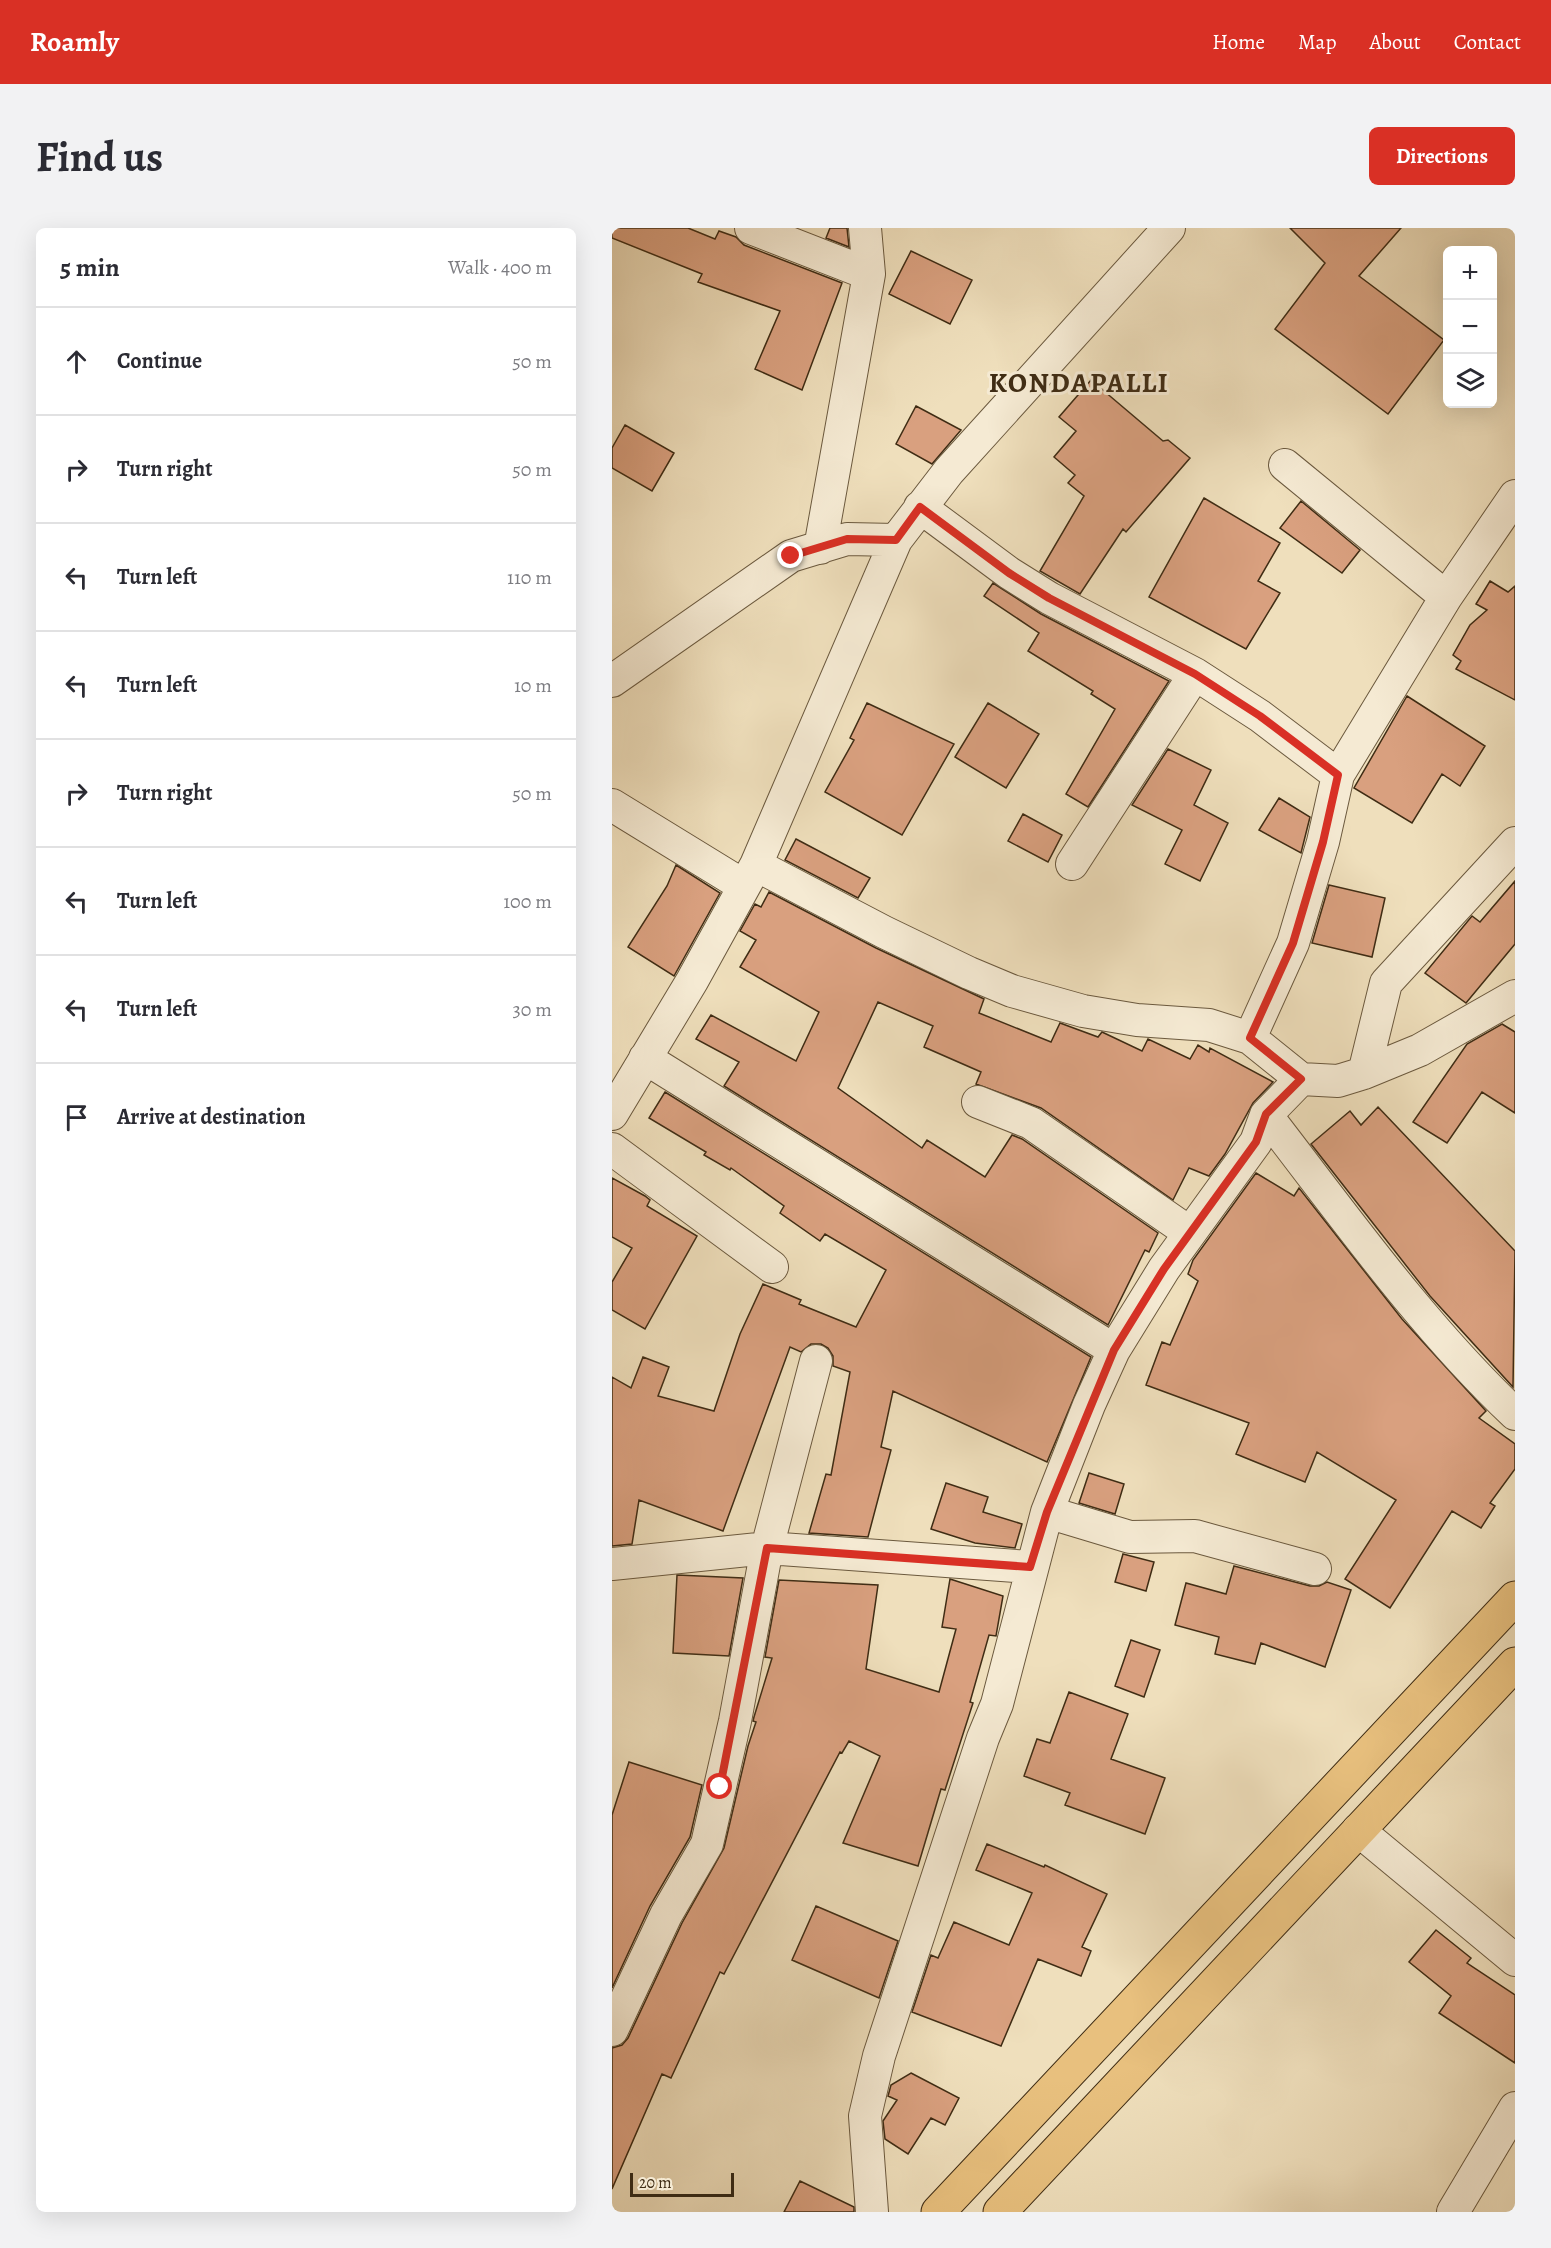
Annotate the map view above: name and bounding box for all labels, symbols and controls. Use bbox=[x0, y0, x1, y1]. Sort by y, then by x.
text: Roamly bbox=[30, 23, 119, 61]
text: Home bbox=[1212, 28, 1265, 56]
text: Map bbox=[1298, 28, 1336, 56]
text: About bbox=[1369, 28, 1421, 56]
text: Contact bbox=[1454, 28, 1521, 56]
button: Directions bbox=[1369, 127, 1515, 185]
text: Find us bbox=[36, 128, 163, 185]
map controls bbox=[1443, 246, 1497, 408]
button: + bbox=[1443, 246, 1497, 300]
text: 5 min bbox=[60, 250, 120, 285]
text: Walk · 400 m bbox=[448, 254, 552, 281]
button: − bbox=[1443, 300, 1497, 354]
icon: ahead bbox=[60, 345, 93, 378]
text: Continue bbox=[117, 346, 202, 376]
text: 50 m bbox=[512, 348, 552, 375]
button: layers bbox=[1443, 354, 1497, 408]
district label: KONDAPALLI bbox=[989, 364, 1169, 402]
icon: right bbox=[60, 453, 93, 486]
text: Turn right bbox=[117, 454, 213, 484]
text: 50 m bbox=[512, 456, 552, 483]
route end bbox=[777, 542, 803, 568]
icon: left bbox=[60, 561, 93, 594]
text: Turn left bbox=[117, 562, 197, 592]
text: 110 m bbox=[507, 564, 552, 591]
icon: left bbox=[60, 669, 93, 702]
text: Turn left bbox=[117, 670, 197, 700]
text: 10 m bbox=[514, 672, 552, 699]
icon: right bbox=[60, 777, 93, 810]
text: Turn right bbox=[117, 778, 213, 808]
text: 50 m bbox=[512, 780, 552, 807]
icon: left bbox=[60, 885, 93, 918]
text: Turn left bbox=[117, 886, 197, 916]
text: 100 m bbox=[503, 888, 552, 915]
icon: left bbox=[60, 993, 93, 1026]
text: Turn left bbox=[117, 994, 197, 1024]
text: 30 m bbox=[512, 996, 552, 1023]
icon: arrive bbox=[60, 1101, 93, 1134]
text: Arrive at destination bbox=[117, 1102, 306, 1132]
route start bbox=[706, 1773, 732, 1799]
scale bar bbox=[630, 2170, 734, 2198]
text: 20 m bbox=[639, 2172, 672, 2194]

